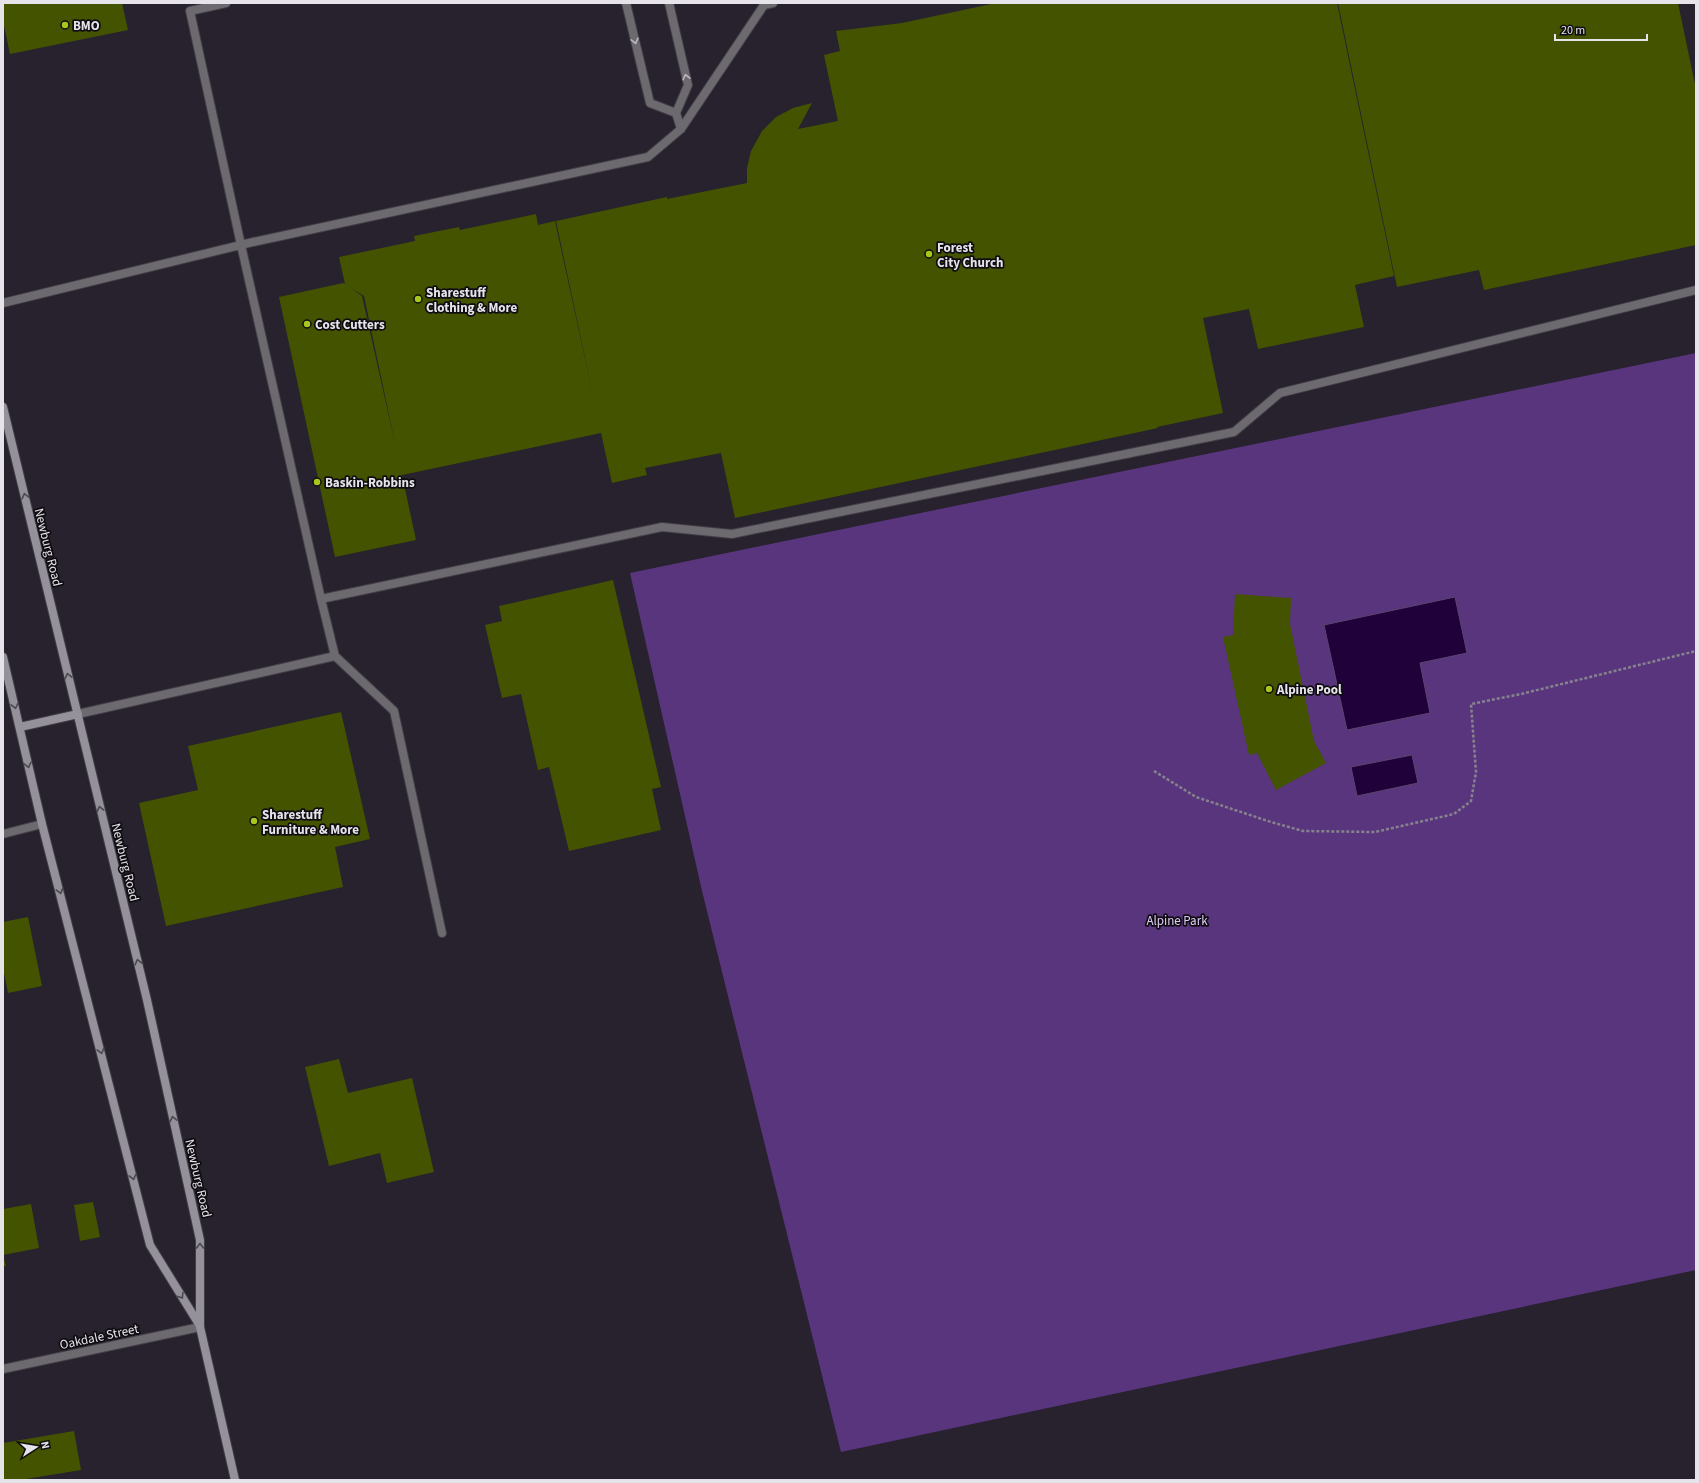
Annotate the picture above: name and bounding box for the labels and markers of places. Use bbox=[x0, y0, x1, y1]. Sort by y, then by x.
place label: BMO bbox=[73, 17, 100, 35]
marker: BMO bbox=[60, 20, 70, 30]
place label: Forest City Church bbox=[937, 239, 1003, 272]
marker: Forest City Church bbox=[924, 249, 934, 259]
place label: Sharestuff Clothing & More bbox=[426, 284, 518, 317]
marker: Sharestuff Clothing & More bbox=[413, 294, 423, 304]
place label: Cost Cutters bbox=[315, 316, 385, 334]
marker: Cost Cutters bbox=[302, 319, 312, 329]
place label: Baskin-Robbins bbox=[325, 474, 415, 492]
marker: Baskin-Robbins bbox=[312, 477, 322, 487]
place label: Alpine Pool bbox=[1276, 681, 1342, 699]
marker: Alpine Pool bbox=[1264, 684, 1274, 694]
place label: Sharestuff Furniture & More bbox=[262, 806, 359, 839]
marker: Sharestuff Furniture & More bbox=[249, 816, 259, 826]

